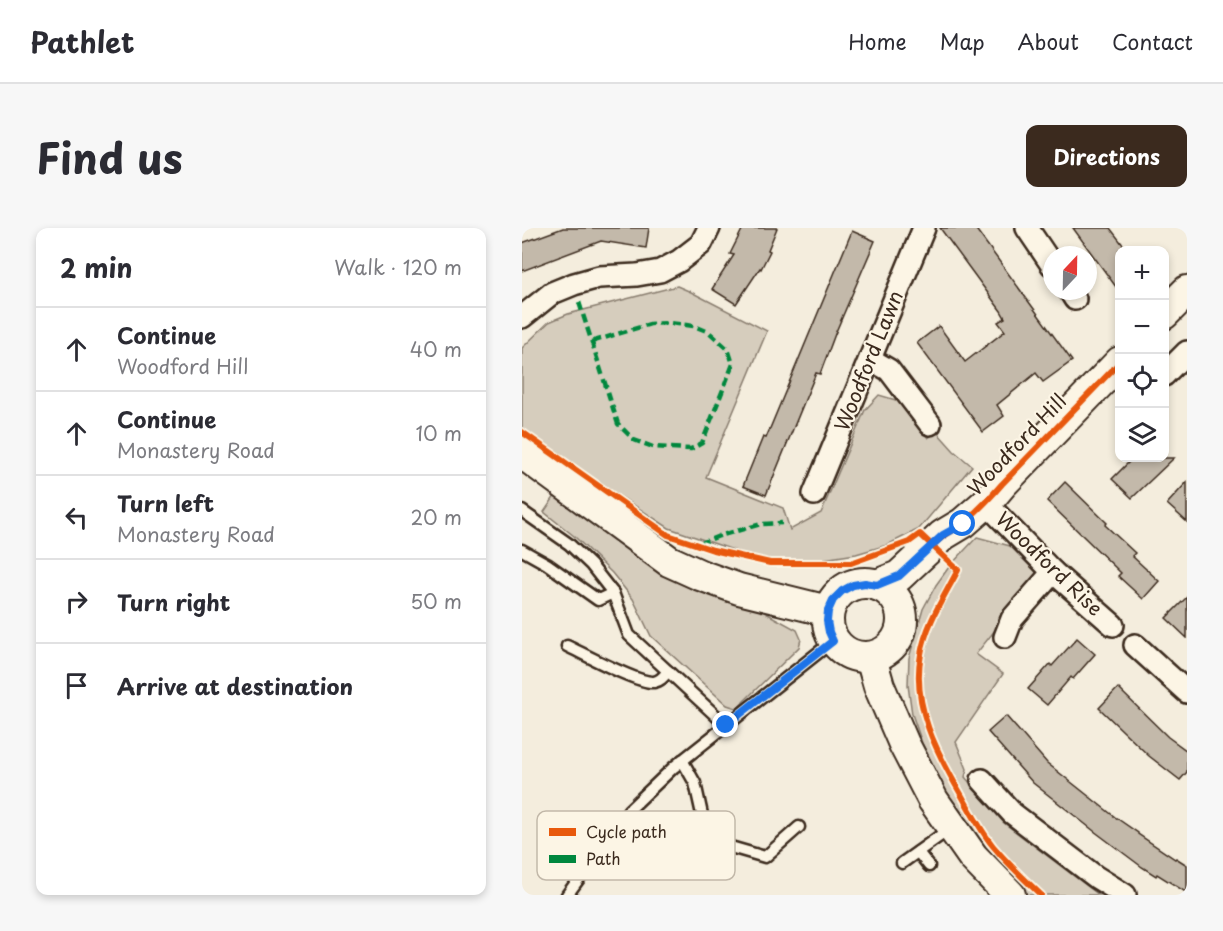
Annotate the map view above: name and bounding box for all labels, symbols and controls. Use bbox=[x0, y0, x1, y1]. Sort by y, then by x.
text: Pathlet bbox=[30, 20, 134, 63]
text: Home bbox=[848, 25, 907, 57]
text: Map bbox=[940, 25, 985, 57]
text: About bbox=[1018, 25, 1079, 57]
text: Contact bbox=[1112, 25, 1193, 57]
text: Find us bbox=[36, 125, 183, 188]
button: Directions bbox=[1026, 125, 1187, 187]
north arrow bbox=[1043, 246, 1097, 300]
map controls bbox=[1115, 246, 1169, 462]
button: + bbox=[1115, 246, 1169, 300]
text: 2 min bbox=[60, 248, 133, 287]
text: Walk · 120 m bbox=[334, 252, 462, 282]
street label: Woodford Lawn bbox=[826, 286, 910, 435]
button: − bbox=[1115, 300, 1169, 354]
text: Continue bbox=[117, 318, 216, 351]
icon: ahead bbox=[60, 333, 93, 366]
text: 40 m bbox=[410, 334, 462, 364]
text: Woodford Hill bbox=[117, 351, 248, 381]
button: locate bbox=[1115, 354, 1169, 408]
street label: Woodford Hill bbox=[960, 387, 1073, 502]
text: Continue bbox=[117, 402, 216, 435]
button: layers bbox=[1115, 408, 1169, 462]
icon: ahead bbox=[60, 417, 93, 450]
text: 10 m bbox=[415, 418, 462, 448]
text: Monastery Road bbox=[117, 435, 275, 465]
text: Turn left bbox=[117, 486, 214, 519]
icon: left bbox=[60, 501, 93, 534]
text: 20 m bbox=[410, 502, 462, 532]
street label: Woodford Rise bbox=[989, 504, 1110, 622]
route start bbox=[949, 510, 975, 536]
text: Monastery Road bbox=[117, 519, 275, 549]
icon: right bbox=[60, 585, 93, 618]
text: Turn right bbox=[117, 585, 230, 618]
text: 50 m bbox=[410, 586, 462, 616]
icon: arrive bbox=[60, 669, 93, 702]
text: Arrive at destination bbox=[117, 669, 353, 702]
route end bbox=[712, 711, 738, 737]
legend bbox=[537, 811, 735, 880]
text: Cycle path bbox=[586, 819, 667, 843]
text: Path bbox=[586, 846, 621, 870]

